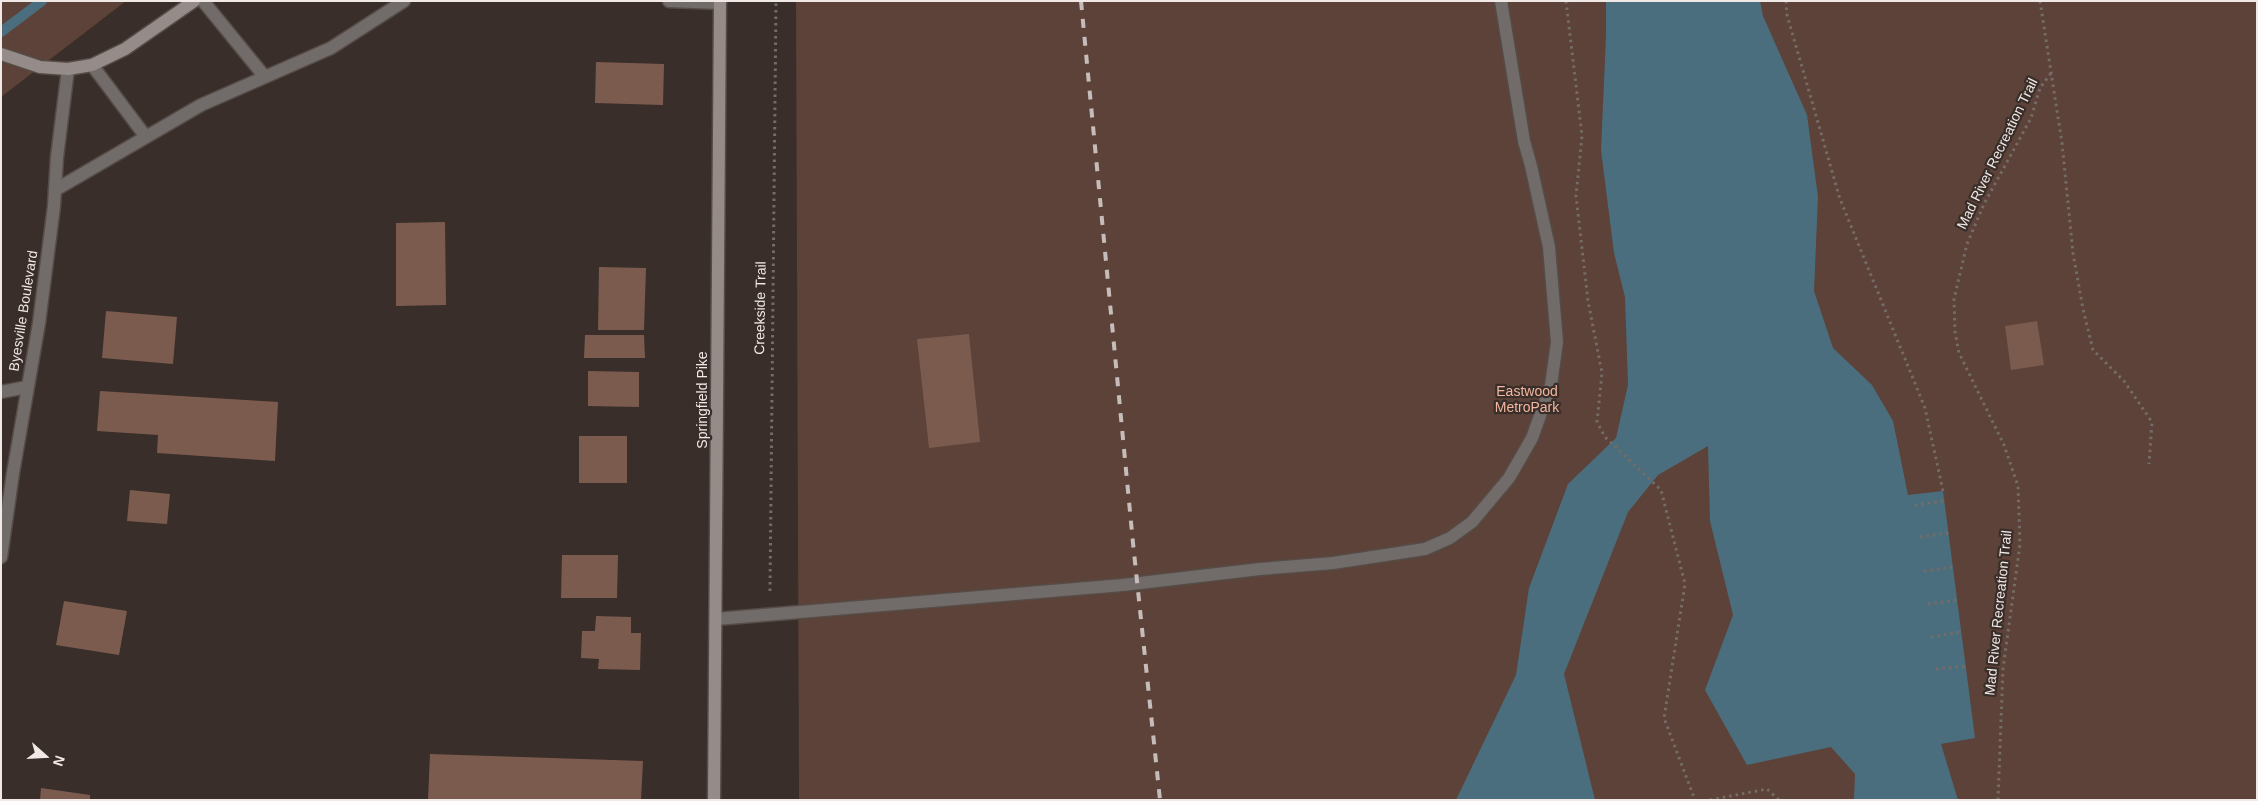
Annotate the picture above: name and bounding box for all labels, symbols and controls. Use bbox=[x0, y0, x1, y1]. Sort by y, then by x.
street label: Mad River Recreation Trail bbox=[1954, 76, 2042, 232]
street label: Byesville Boulevard bbox=[6, 249, 42, 373]
street label: Creekside Trail bbox=[752, 261, 770, 355]
street label: Springfield Pike bbox=[695, 351, 711, 449]
park label: Eastwood MetroPark bbox=[1495, 384, 1559, 417]
street label: Mad River Recreation Trail bbox=[1982, 530, 2016, 696]
north arrow bbox=[20, 731, 70, 781]
text: N bbox=[50, 753, 68, 768]

